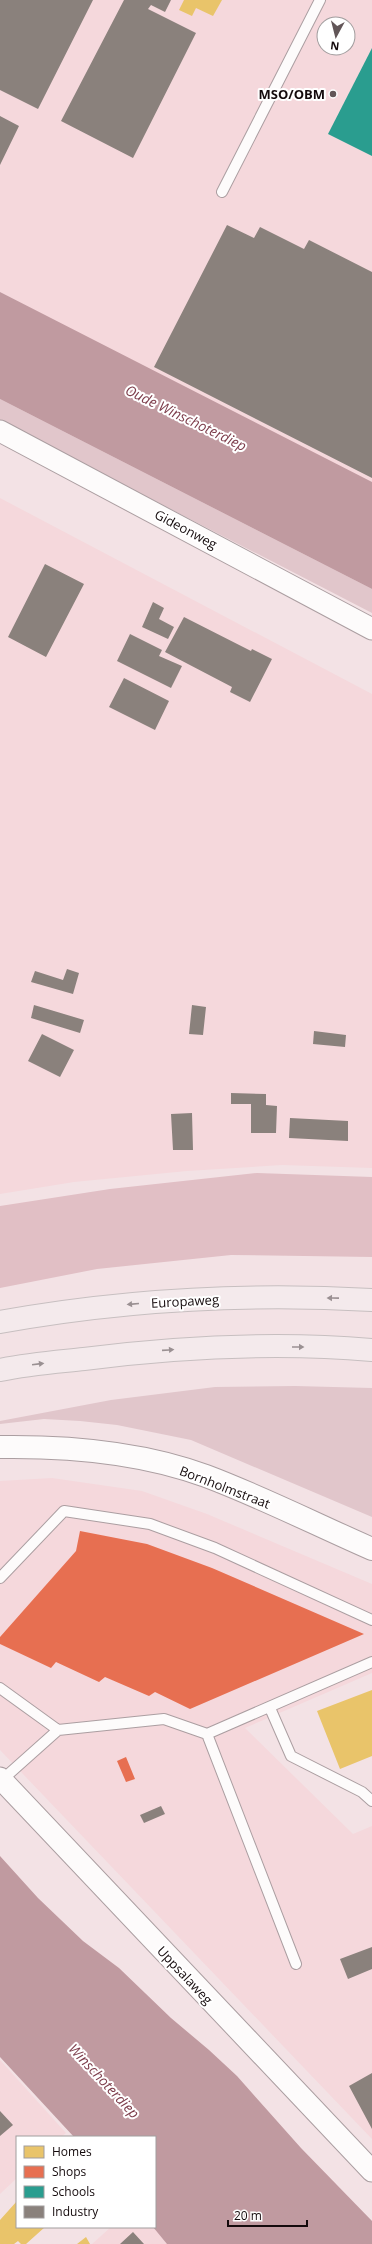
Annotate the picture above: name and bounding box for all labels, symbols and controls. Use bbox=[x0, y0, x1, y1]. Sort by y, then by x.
north arrow bbox=[316, 16, 356, 56]
text: N bbox=[329, 38, 340, 54]
place label: MSO/OBM bbox=[259, 85, 325, 103]
marker: MSO/OBM bbox=[328, 89, 338, 99]
water label: Oude Winschoterdiep bbox=[123, 380, 250, 455]
street label: Gideonweg bbox=[152, 505, 220, 553]
street label: Europaweg bbox=[151, 1290, 219, 1312]
one-way arrow bbox=[327, 1295, 339, 1302]
one-way arrow bbox=[127, 1300, 139, 1307]
one-way arrow bbox=[292, 1344, 305, 1350]
one-way arrow bbox=[162, 1346, 174, 1353]
one-way arrow bbox=[32, 1361, 45, 1367]
street label: Bornholmstraat bbox=[177, 1461, 273, 1513]
street label: Uppsalaweg bbox=[153, 1942, 217, 2008]
water label: Winschoterdiep bbox=[65, 2039, 144, 2122]
legend bbox=[16, 2136, 156, 2228]
text: Homes bbox=[52, 2143, 92, 2160]
text: Shops bbox=[52, 2163, 87, 2180]
text: Schools bbox=[52, 2183, 95, 2200]
scale bar bbox=[228, 2202, 307, 2228]
text: Industry bbox=[52, 2203, 99, 2220]
text: 20 m bbox=[234, 2207, 262, 2224]

